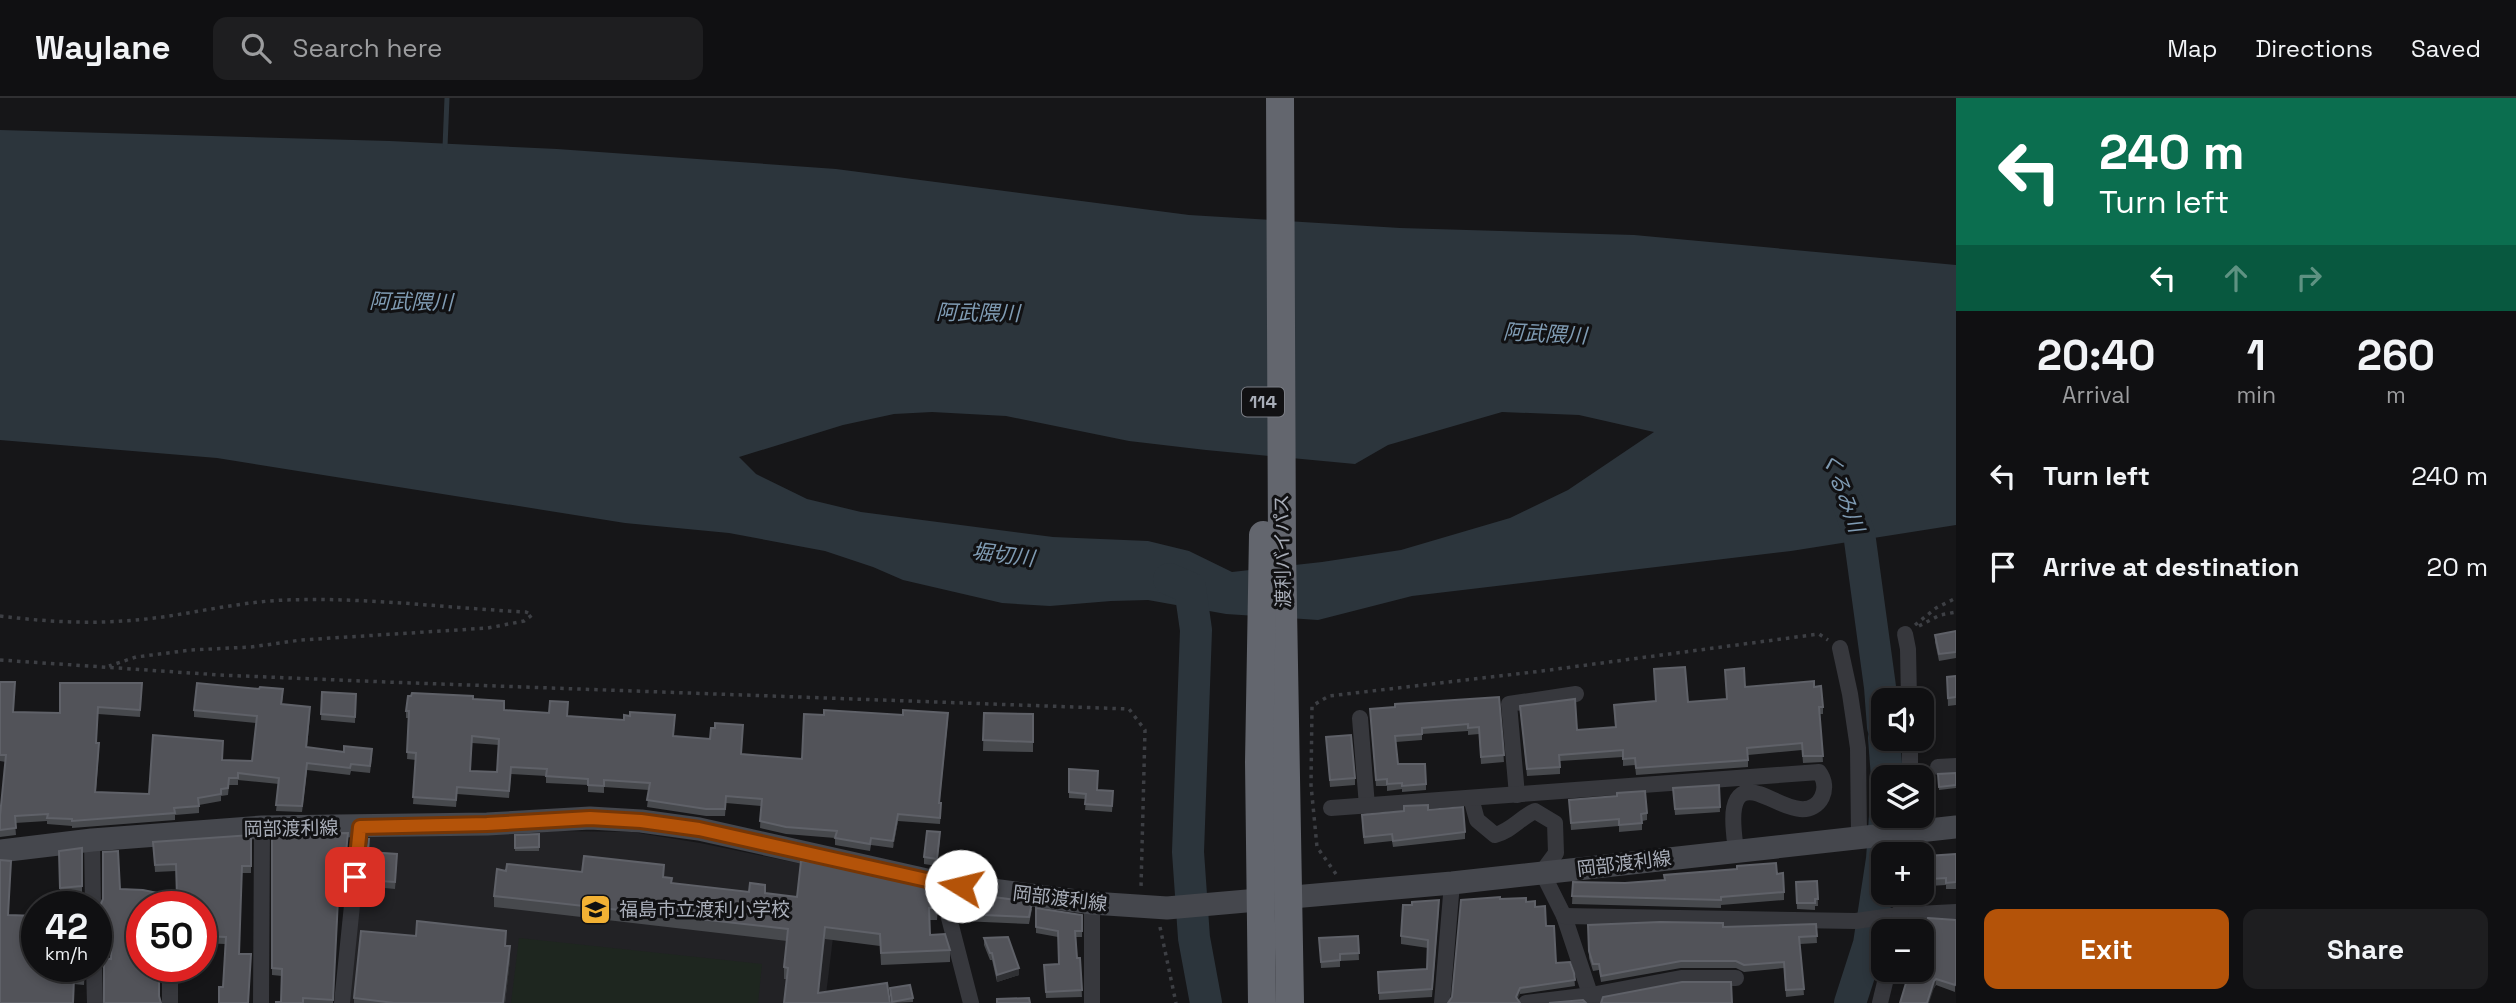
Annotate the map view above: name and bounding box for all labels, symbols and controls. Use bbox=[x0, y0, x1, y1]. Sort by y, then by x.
search box bbox=[213, 17, 703, 80]
text: Waylane bbox=[35, 27, 171, 69]
icon: search bbox=[237, 29, 275, 67]
text: Search here bbox=[293, 31, 442, 65]
text: Map bbox=[2167, 33, 2217, 64]
text: Directions bbox=[2255, 33, 2373, 64]
text: Saved bbox=[2411, 33, 2481, 64]
text: 240 m bbox=[2099, 121, 2245, 183]
icon: left bbox=[1984, 126, 2075, 217]
text: Turn left bbox=[2099, 182, 2229, 222]
icon: left bbox=[2144, 259, 2182, 297]
icon: ahead bbox=[2217, 259, 2255, 297]
icon: right bbox=[2290, 259, 2328, 297]
water label: 阿武隈川 bbox=[369, 287, 455, 316]
water label: 阿武隈川 bbox=[936, 298, 1022, 327]
water label: 阿武隈川 bbox=[1502, 318, 1590, 349]
text: 20:40 bbox=[2037, 329, 2156, 382]
text: 1 bbox=[2247, 329, 2266, 382]
text: 260 bbox=[2357, 329, 2435, 382]
text: Arrival bbox=[2062, 380, 2130, 410]
text: min bbox=[2236, 380, 2276, 410]
text: m bbox=[2386, 380, 2406, 410]
road number: 114 bbox=[1242, 388, 1284, 416]
water label: くるみ川 bbox=[1816, 448, 1871, 538]
icon: left bbox=[1984, 457, 2022, 495]
text: Turn left bbox=[2043, 459, 2150, 493]
text: 240 m bbox=[2411, 459, 2488, 493]
street label: 渡利バイパス bbox=[1269, 494, 1296, 608]
water label: 堀切川 bbox=[970, 537, 1038, 572]
icon: arrive bbox=[1984, 548, 2022, 586]
text: Arrive at destination bbox=[2043, 550, 2300, 584]
text: 20 m bbox=[2427, 550, 2488, 584]
map controls bbox=[1871, 688, 1934, 982]
button: sound bbox=[1871, 688, 1934, 751]
button: layers bbox=[1871, 765, 1934, 828]
street label: 岡部渡利線 bbox=[243, 815, 339, 842]
button: + bbox=[1871, 842, 1934, 905]
street label: 岡部渡利線 bbox=[1575, 845, 1673, 882]
pin bbox=[325, 847, 385, 907]
position arrow bbox=[924, 849, 998, 923]
icon: arrive bbox=[336, 858, 374, 896]
street label: 岡部渡利線 bbox=[1011, 880, 1109, 917]
speed limit sign: 50 bbox=[126, 891, 217, 982]
school or university icon: 福島市立渡利小学校 bbox=[579, 892, 613, 926]
place label: 福島市立渡利小学校 bbox=[619, 897, 790, 922]
text: 42 bbox=[45, 905, 88, 949]
button: Exit bbox=[1984, 909, 2229, 989]
button: Share bbox=[2243, 909, 2488, 989]
button: − bbox=[1871, 919, 1934, 982]
text: km/h bbox=[45, 942, 88, 965]

